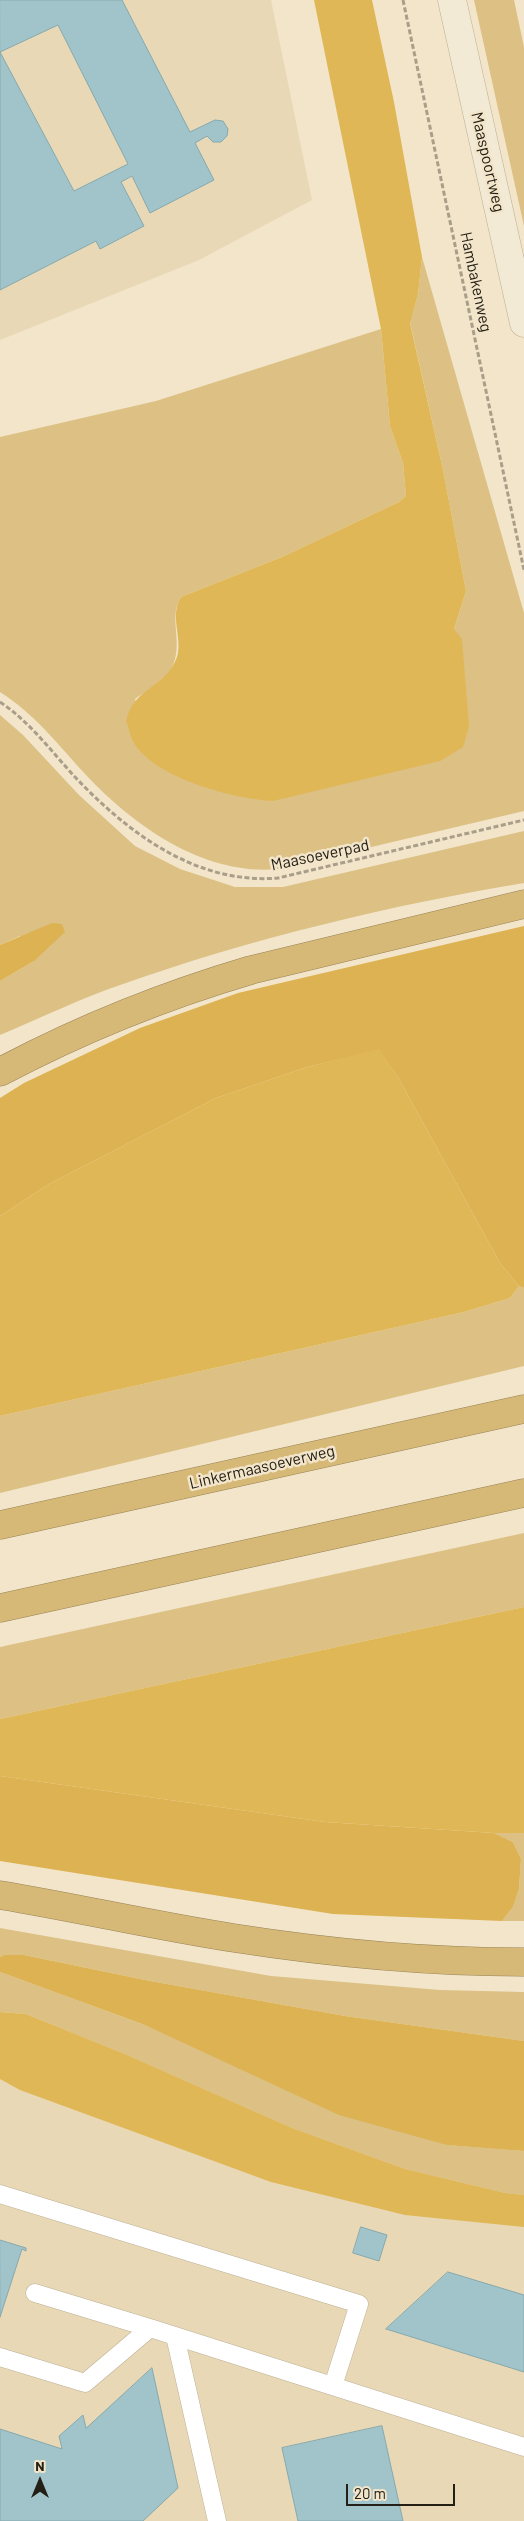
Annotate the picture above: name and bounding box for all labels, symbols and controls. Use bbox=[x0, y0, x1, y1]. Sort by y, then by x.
street label: Maaspoortweg bbox=[467, 110, 509, 214]
street label: Hambakenweg bbox=[456, 230, 496, 334]
street label: Maasoeverpad bbox=[269, 835, 371, 875]
street label: Linkermaasoeverweg bbox=[187, 1441, 337, 1493]
north arrow bbox=[15, 2456, 65, 2506]
text: N bbox=[35, 2457, 45, 2474]
scale bar bbox=[349, 2474, 458, 2506]
text: 20 m bbox=[354, 2484, 386, 2502]

